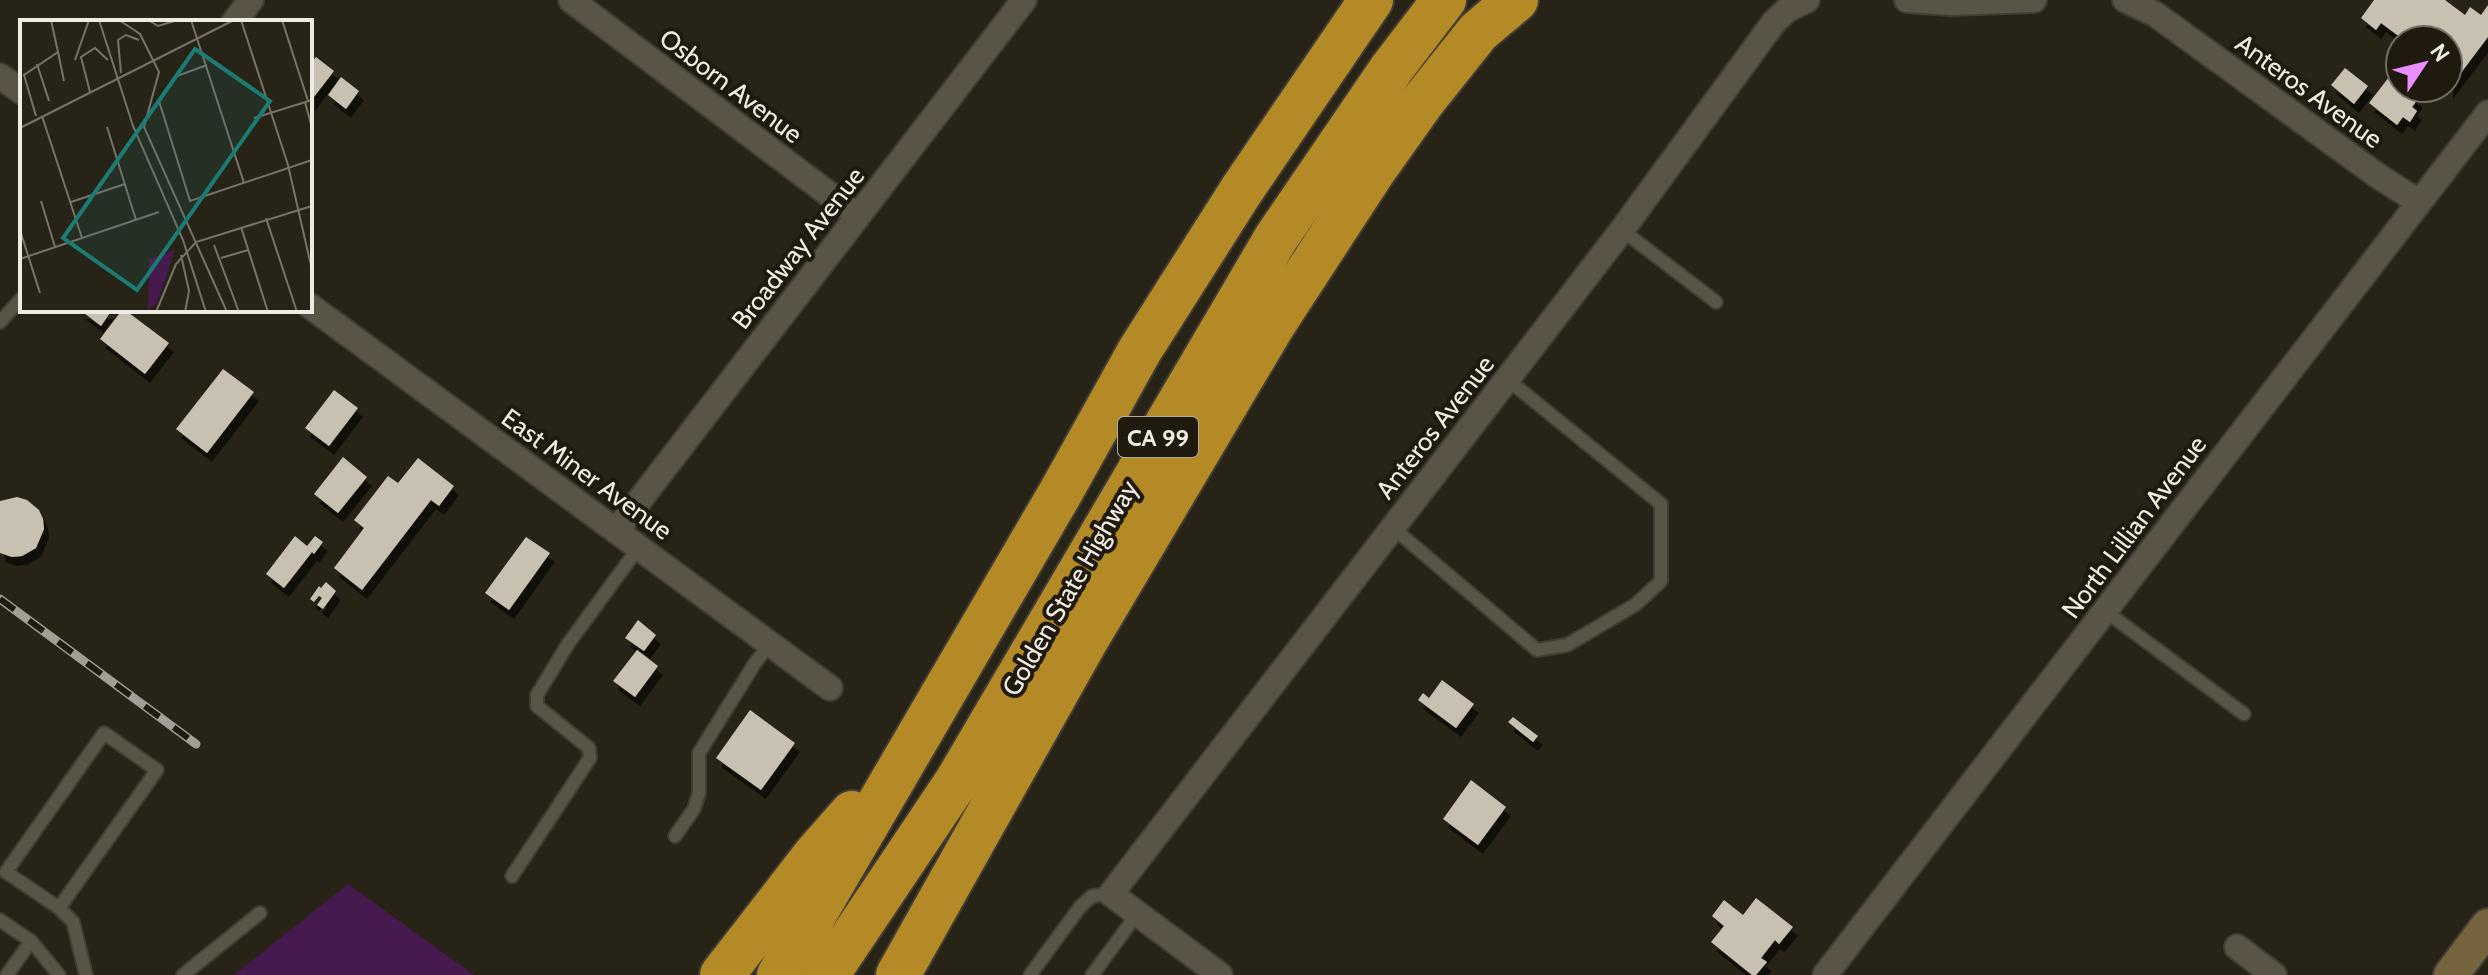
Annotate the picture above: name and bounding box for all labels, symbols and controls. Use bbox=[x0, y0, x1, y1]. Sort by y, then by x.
inset map bbox=[20, 20, 312, 312]
street label: Osborn Avenue bbox=[653, 22, 809, 150]
north arrow bbox=[2384, 24, 2464, 104]
street label: Anteros Avenue bbox=[2229, 27, 2389, 155]
text: N bbox=[2424, 39, 2455, 67]
street label: Broadway Avenue bbox=[725, 161, 871, 335]
street label: Anteros Avenue bbox=[1369, 349, 1501, 505]
street label: East Miner Avenue bbox=[495, 401, 679, 547]
road number: CA 99 bbox=[1118, 417, 1198, 457]
street label: North Lillian Avenue bbox=[2055, 429, 2213, 625]
street label: Golden State Highway bbox=[995, 474, 1145, 702]

